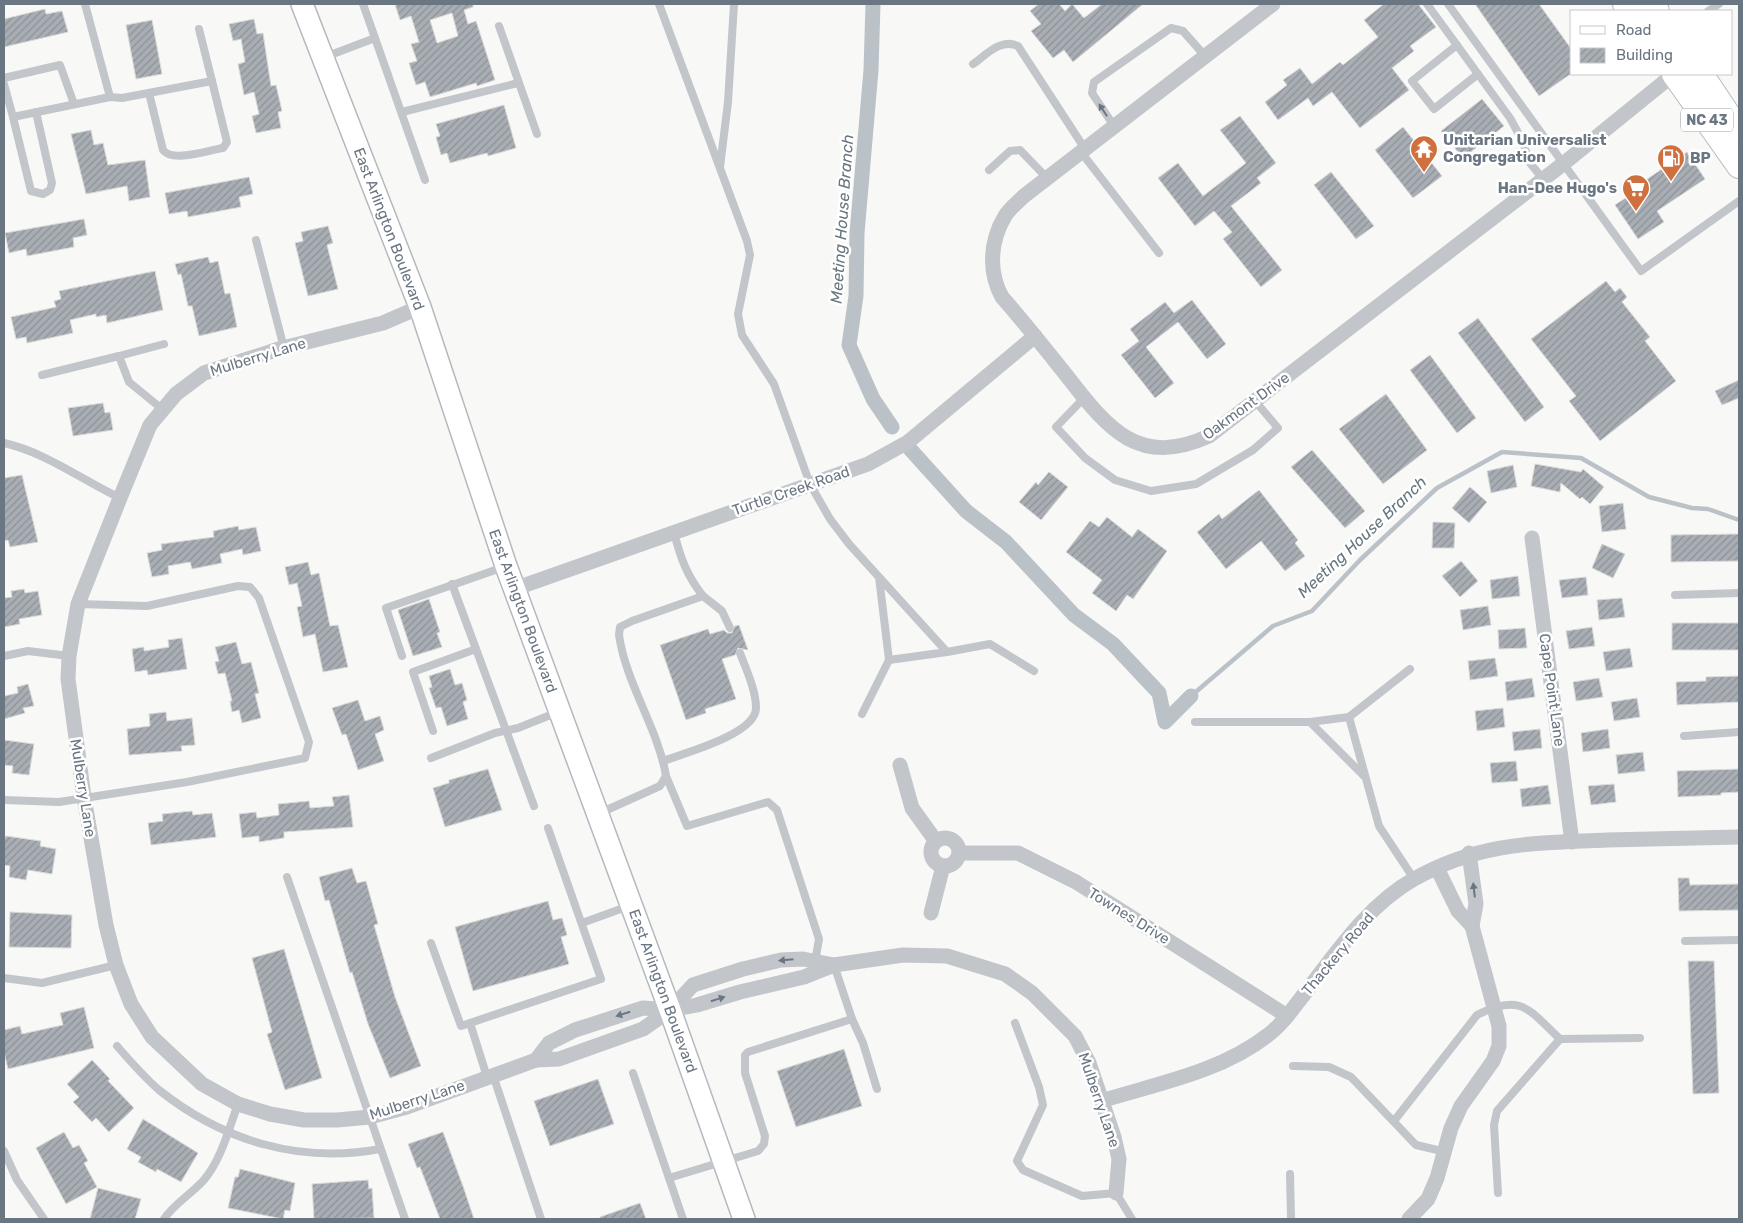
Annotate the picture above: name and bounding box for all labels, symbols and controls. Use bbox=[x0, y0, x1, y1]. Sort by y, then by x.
legend bbox=[1570, 10, 1733, 75]
text: Road bbox=[1616, 21, 1652, 39]
text: Building bbox=[1616, 46, 1673, 64]
one-way arrow bbox=[1098, 103, 1108, 116]
road number: NC 43 bbox=[1681, 108, 1733, 132]
place label: Unitarian Universalist Congregation bbox=[1443, 131, 1607, 166]
water label: Meeting House Branch bbox=[827, 134, 857, 304]
temple icon: Unitarian Universalist Congregation bbox=[1409, 134, 1439, 173]
fuel station icon: BP bbox=[1656, 143, 1686, 182]
street label: East Arlington Boulevard bbox=[350, 145, 428, 313]
place label: BP bbox=[1690, 149, 1711, 167]
supermarket icon: Han-Dee Hugo's bbox=[1621, 173, 1651, 212]
place label: Han-Dee Hugo's bbox=[1498, 179, 1617, 197]
street label: Mulberry Lane bbox=[208, 334, 308, 380]
street label: Oakmont Drive bbox=[1199, 369, 1293, 443]
street label: Turtle Creek Road bbox=[730, 462, 852, 520]
water label: Meeting House Branch bbox=[1294, 472, 1430, 602]
street label: East Arlington Boulevard bbox=[485, 527, 561, 695]
street label: Cape Point Lane bbox=[1535, 632, 1569, 748]
street label: Mulberry Lane bbox=[66, 738, 100, 838]
one-way arrow bbox=[1470, 881, 1478, 897]
street label: Townes Drive bbox=[1085, 884, 1173, 948]
street label: East Arlington Boulevard bbox=[625, 907, 701, 1075]
street label: Thackery Road bbox=[1298, 909, 1378, 999]
one-way arrow bbox=[778, 957, 794, 965]
one-way arrow bbox=[711, 995, 726, 1003]
one-way arrow bbox=[615, 1011, 630, 1019]
street label: Mulberry Lane bbox=[1074, 1050, 1124, 1150]
street label: Mulberry Lane bbox=[367, 1076, 467, 1124]

